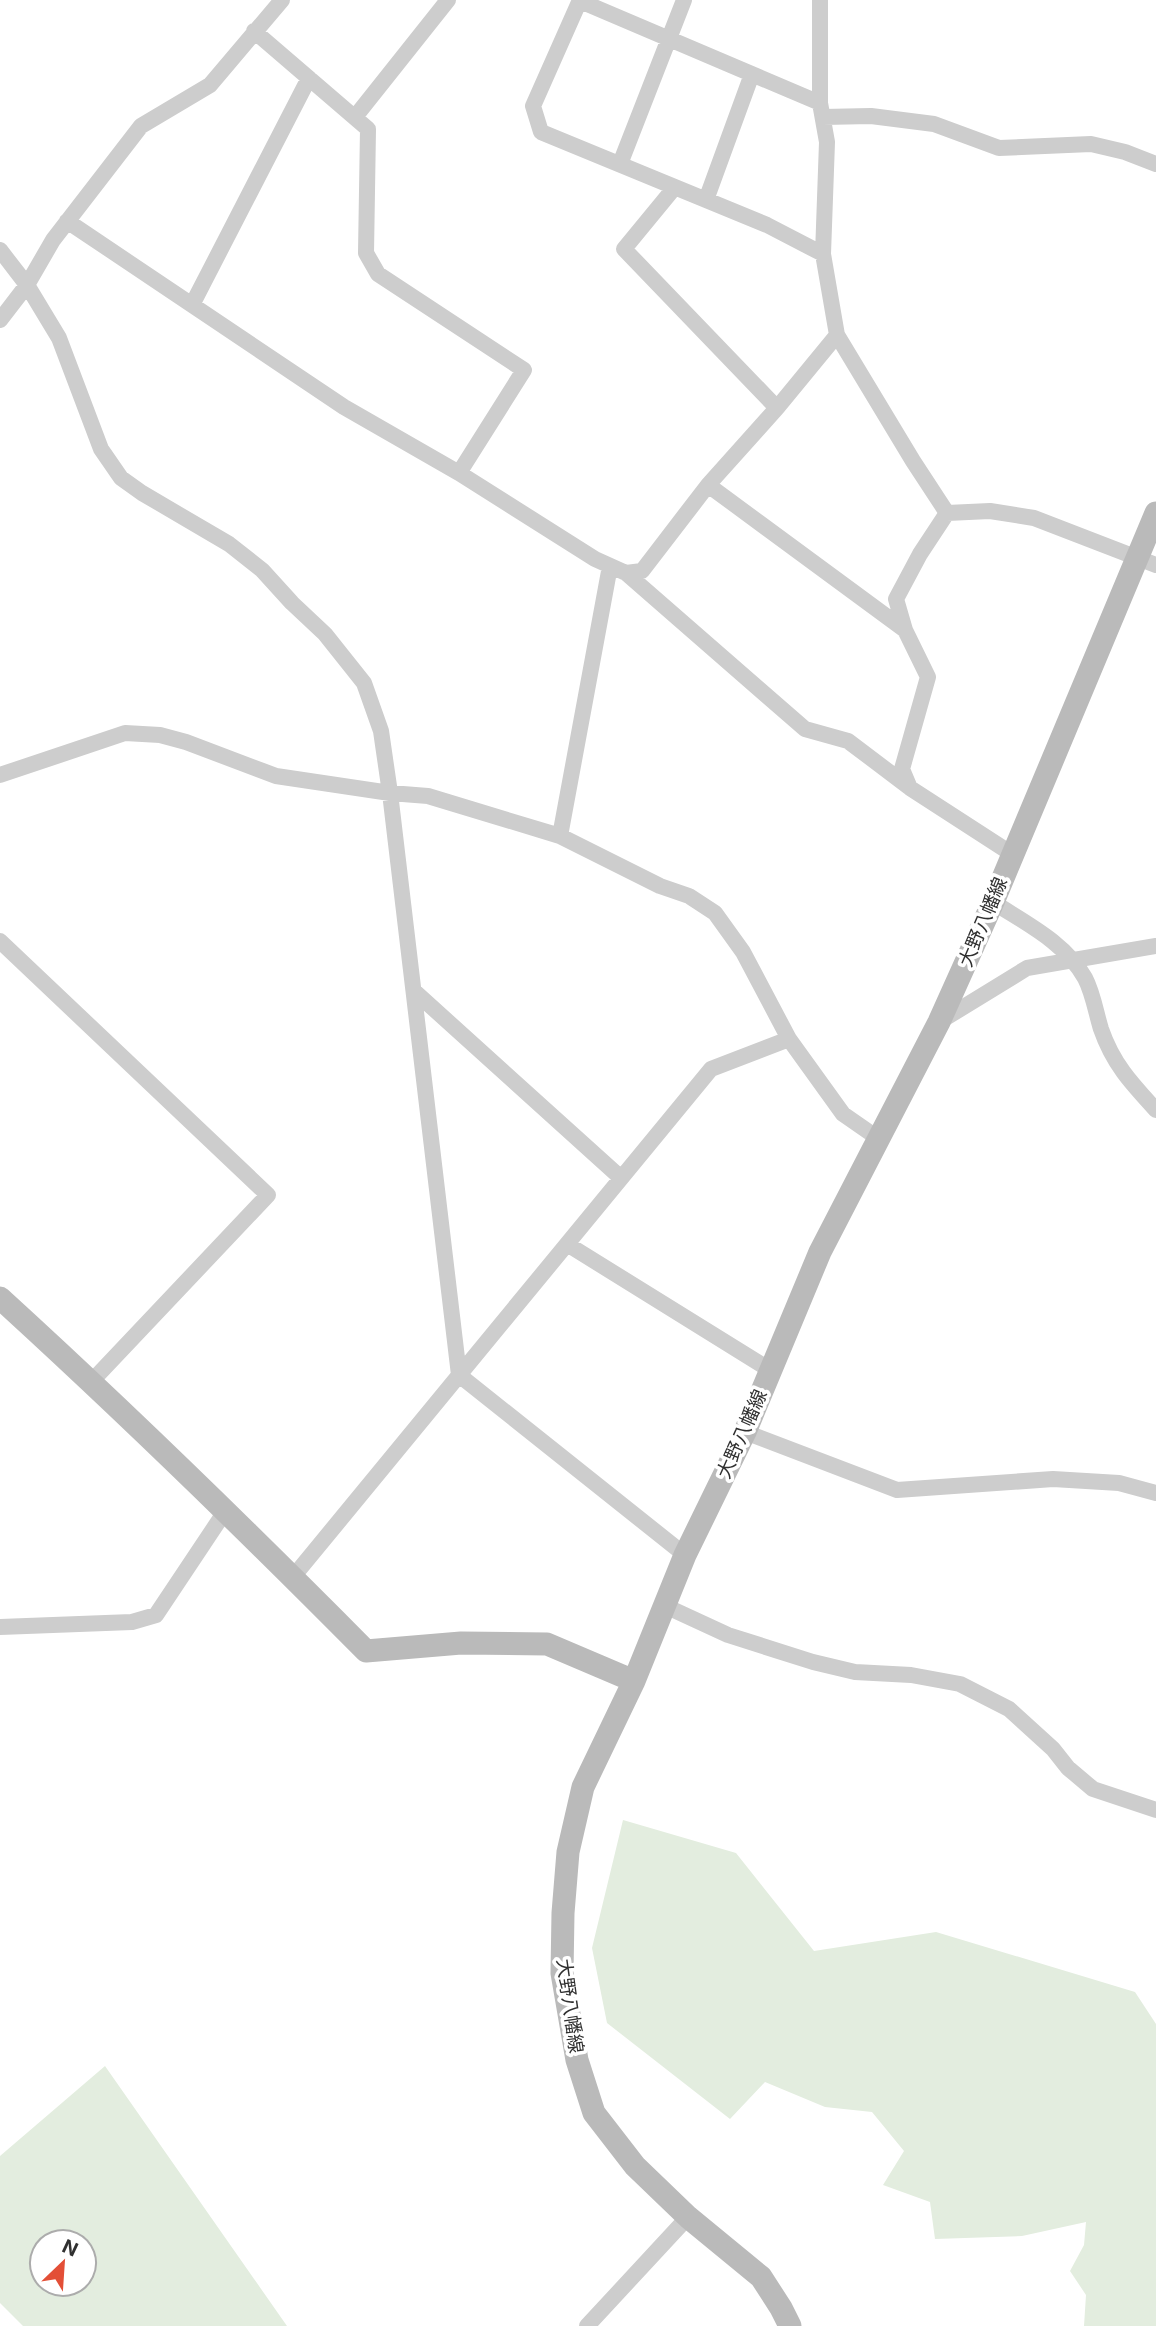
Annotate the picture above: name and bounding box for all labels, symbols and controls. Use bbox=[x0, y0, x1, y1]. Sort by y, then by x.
street label: 大野八幡線 bbox=[954, 874, 1012, 970]
street label: 大野八幡線 bbox=[712, 1386, 772, 1482]
street label: 大野八幡線 bbox=[552, 1957, 588, 2055]
north arrow bbox=[28, 2228, 98, 2298]
text: N bbox=[59, 2235, 81, 2262]

